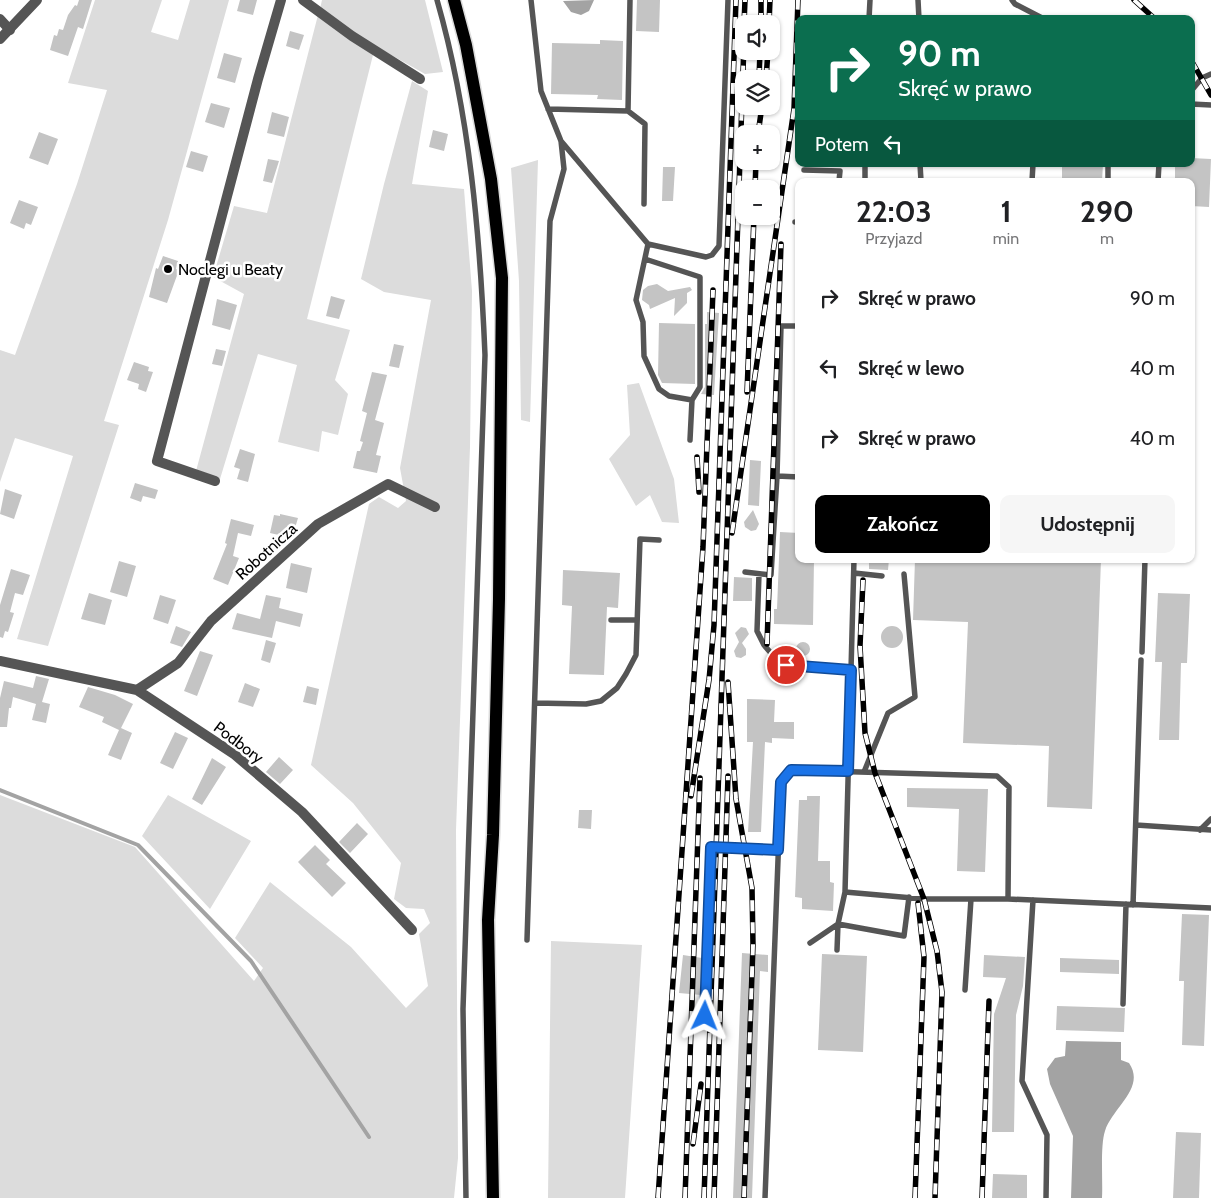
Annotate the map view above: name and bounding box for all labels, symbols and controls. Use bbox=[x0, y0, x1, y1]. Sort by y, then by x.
map controls bbox=[735, 15, 780, 225]
button: sound bbox=[735, 15, 780, 60]
text: 90 m bbox=[898, 32, 981, 75]
icon: right bbox=[815, 35, 880, 100]
button: layers bbox=[735, 70, 780, 115]
text: Skręć w prawo bbox=[898, 75, 1032, 102]
button: + bbox=[735, 125, 780, 170]
icon: left bbox=[879, 130, 907, 158]
text: Potem bbox=[815, 133, 869, 156]
button: − bbox=[735, 180, 780, 225]
text: 22:03 bbox=[856, 193, 932, 230]
text: 1 bbox=[1000, 193, 1011, 230]
text: 290 bbox=[1080, 193, 1134, 230]
text: Przyjazd bbox=[865, 229, 922, 248]
text: min bbox=[993, 229, 1019, 248]
text: m bbox=[1100, 229, 1114, 248]
place label: Noclegi u Beaty bbox=[178, 260, 283, 279]
marker: Noclegi u Beaty bbox=[162, 263, 174, 275]
icon: right bbox=[815, 284, 843, 312]
text: Skręć w prawo bbox=[858, 287, 976, 310]
text: 90 m bbox=[1130, 287, 1175, 310]
icon: left bbox=[815, 354, 843, 382]
text: Skręć w lewo bbox=[858, 357, 964, 380]
text: 40 m bbox=[1130, 357, 1175, 380]
icon: right bbox=[815, 424, 843, 452]
text: Skręć w prawo bbox=[858, 427, 976, 450]
text: 40 m bbox=[1130, 427, 1175, 450]
button: Zakończ bbox=[815, 495, 990, 553]
button: Udostępnij bbox=[1000, 495, 1175, 553]
street label: Robotnicza bbox=[232, 519, 301, 584]
pin bbox=[765, 644, 807, 686]
icon: arrive bbox=[772, 651, 800, 679]
street label: Podbory bbox=[210, 718, 267, 767]
position arrow bbox=[678, 989, 730, 1041]

